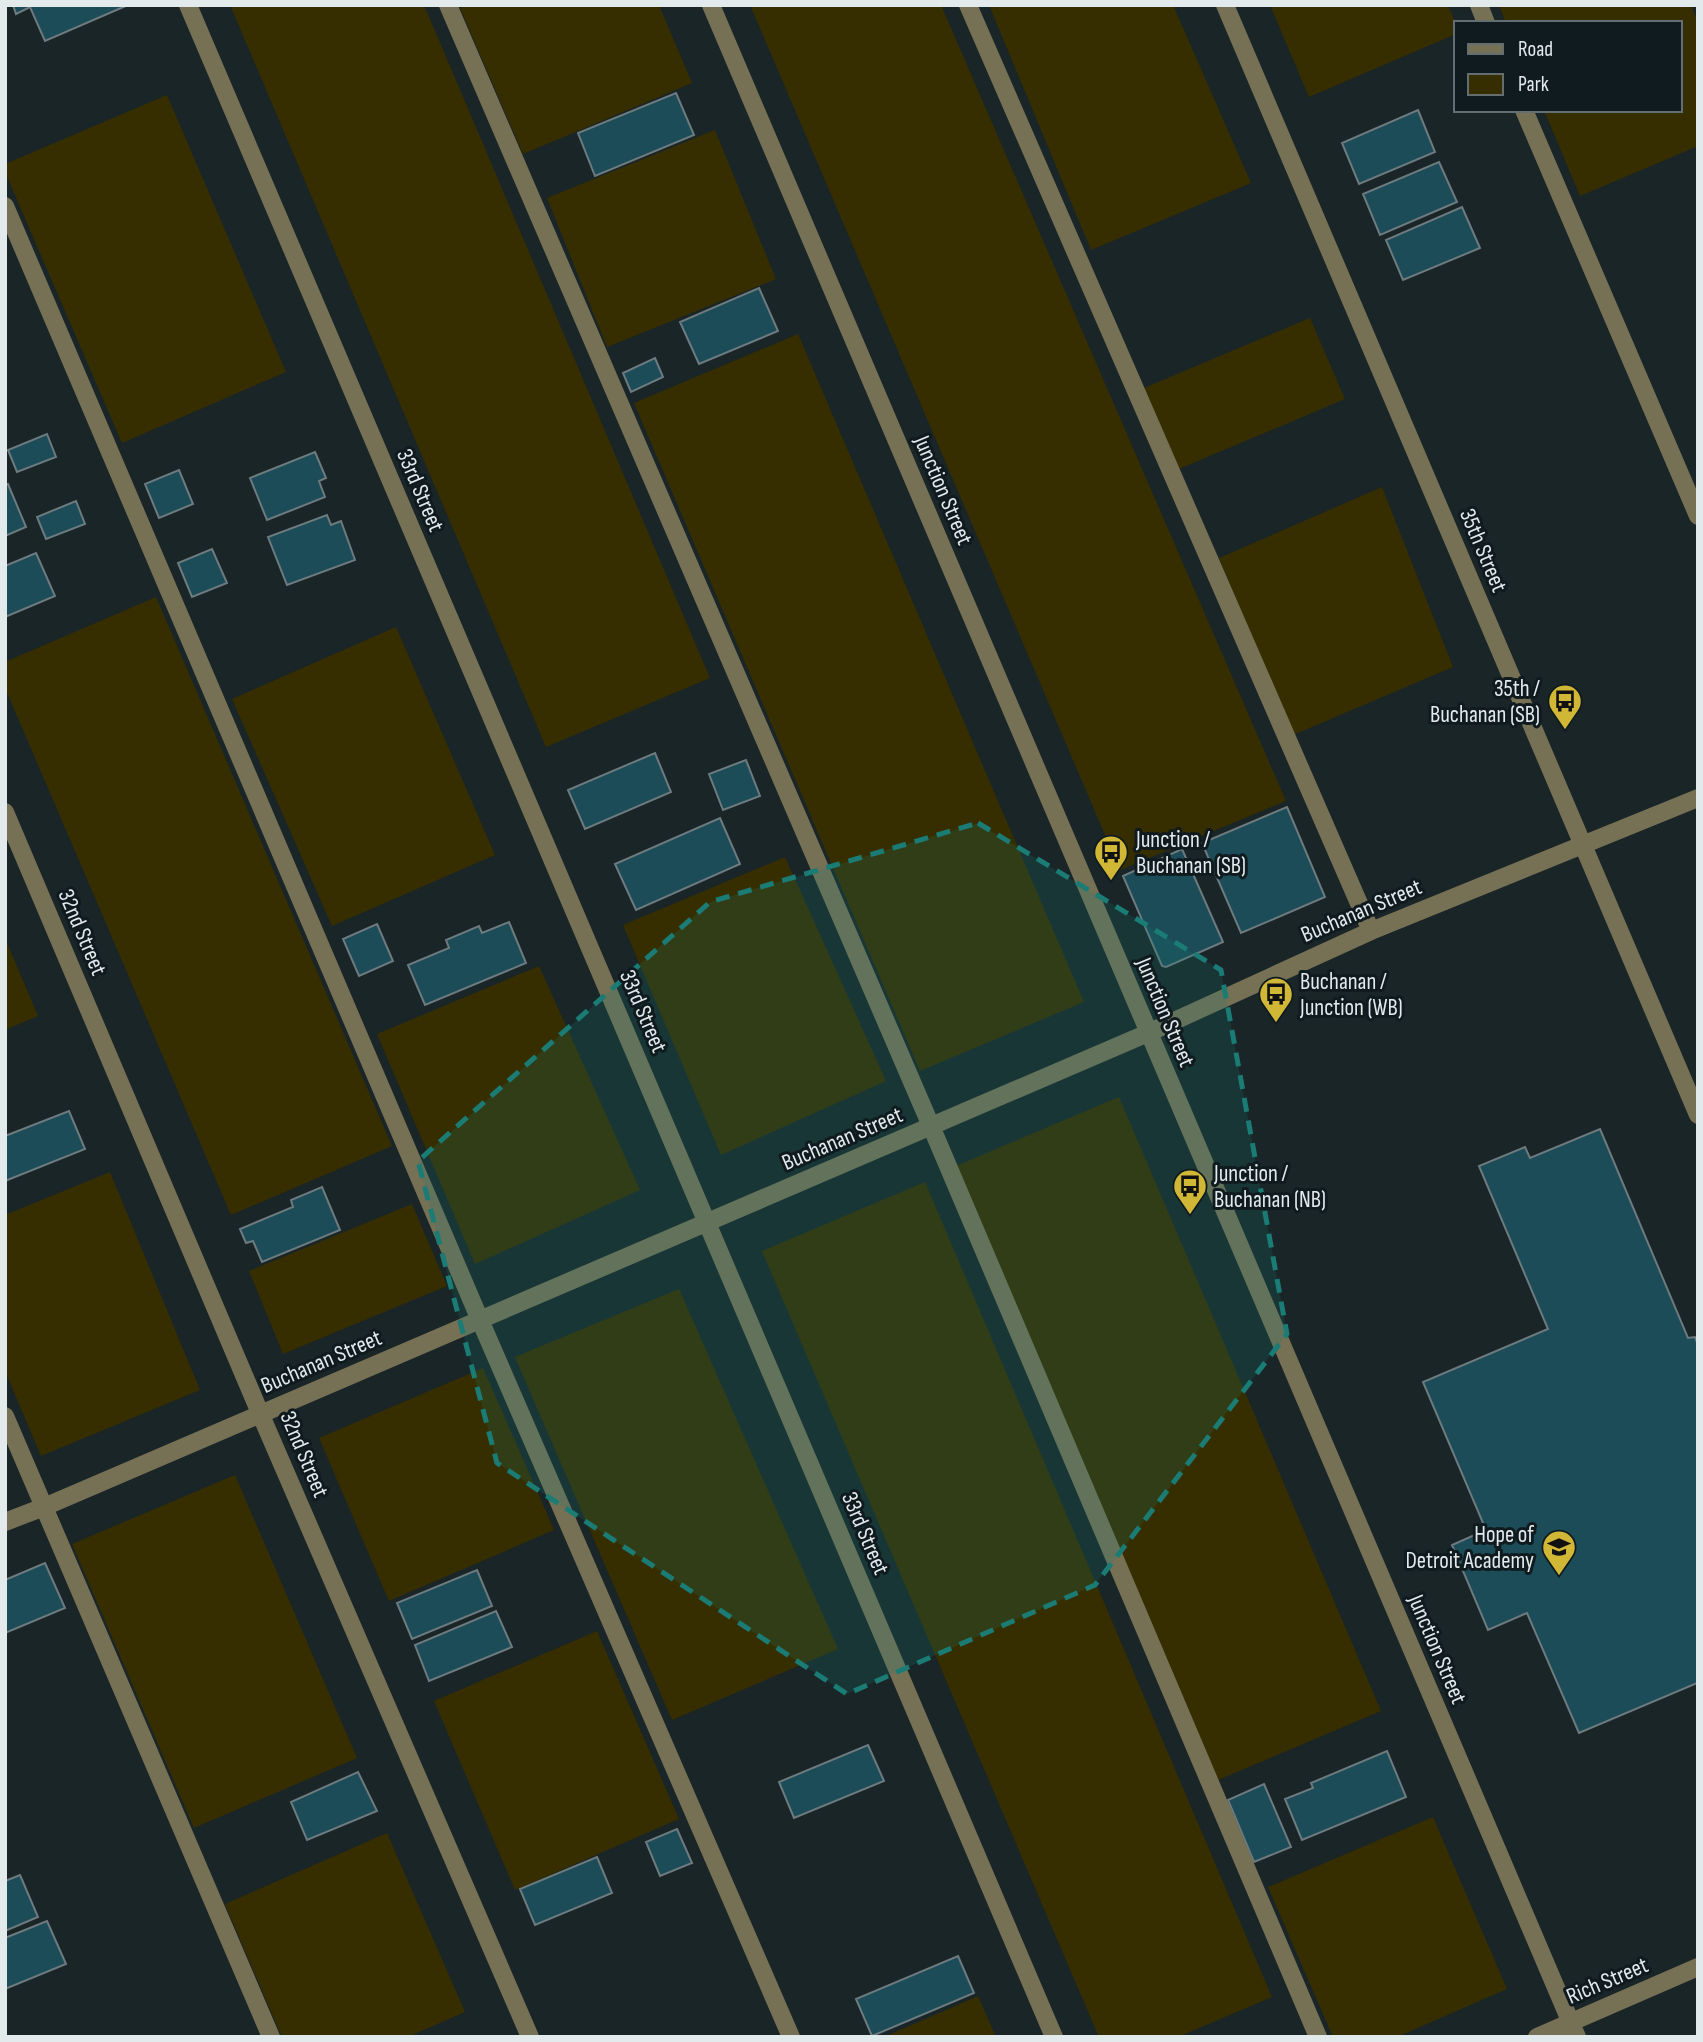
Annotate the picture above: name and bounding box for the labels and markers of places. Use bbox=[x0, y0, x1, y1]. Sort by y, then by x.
place label: 35th / Buchanan (SB) bbox=[1430, 675, 1540, 729]
bus stop icon: 35th / Buchanan (SB) bbox=[1546, 682, 1584, 731]
place label: Junction / Buchanan (SB) bbox=[1135, 826, 1246, 880]
bus stop icon: Junction / Buchanan (SB) bbox=[1092, 833, 1130, 882]
place label: Buchanan / Junction (WB) bbox=[1299, 968, 1403, 1022]
bus stop icon: Buchanan / Junction (WB) bbox=[1257, 975, 1295, 1024]
place label: Junction / Buchanan (NB) bbox=[1213, 1160, 1326, 1214]
bus stop icon: Junction / Buchanan (NB) bbox=[1171, 1167, 1209, 1216]
place label: Hope of Detroit Academy bbox=[1405, 1521, 1534, 1575]
school or university icon: Hope of Detroit Academy bbox=[1540, 1528, 1578, 1577]

